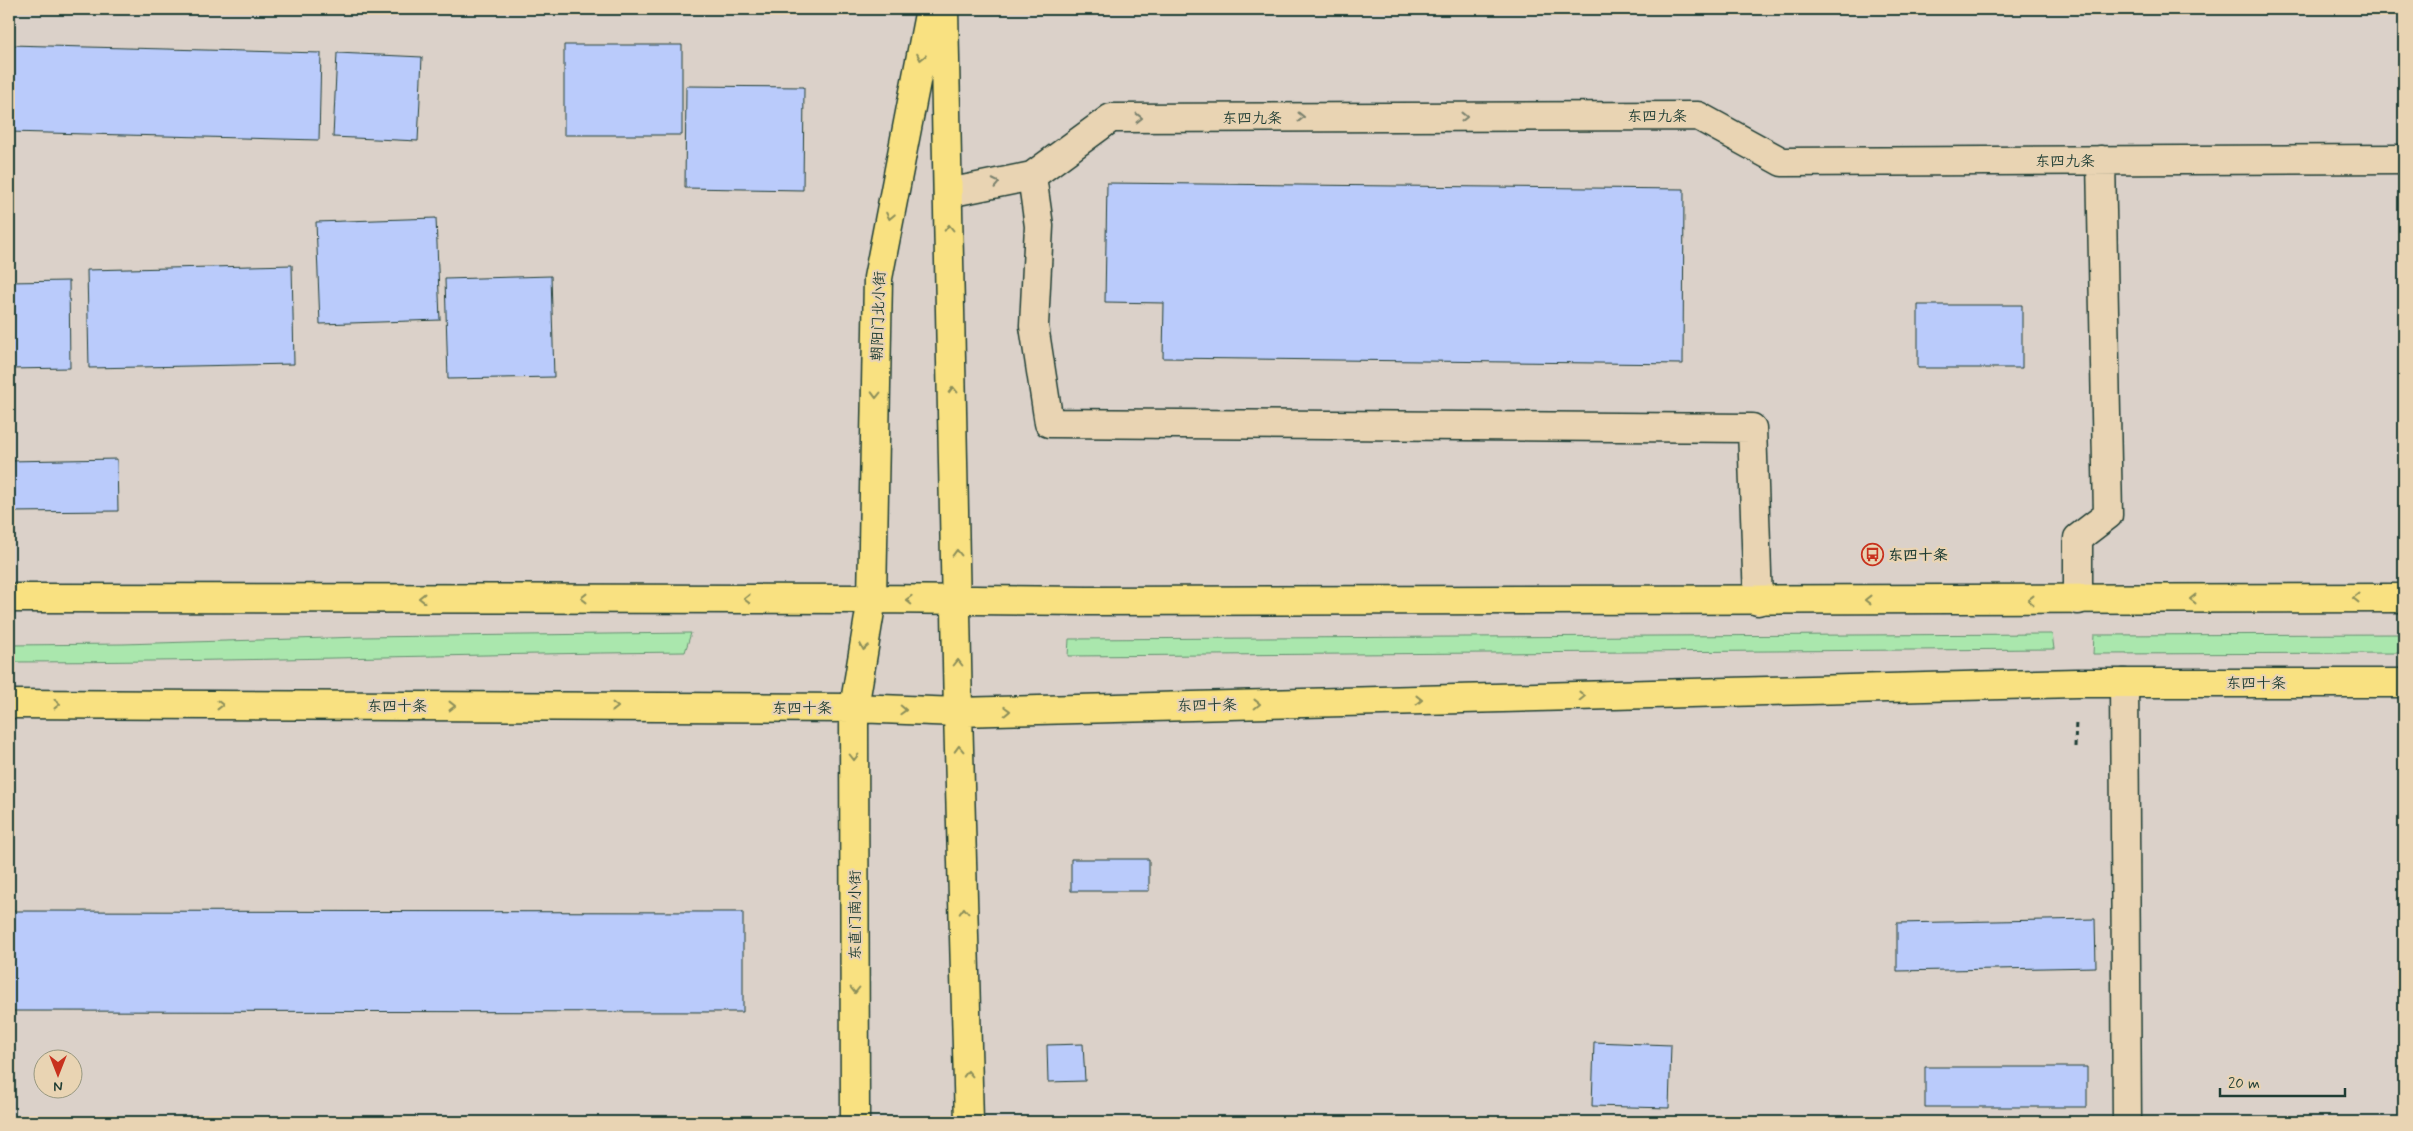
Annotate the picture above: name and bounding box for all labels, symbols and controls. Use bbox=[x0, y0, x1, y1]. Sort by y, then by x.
one-way arrow bbox=[916, 52, 926, 61]
street label: 东四九条 bbox=[1627, 107, 1687, 127]
street label: 东四九条 bbox=[1222, 109, 1282, 129]
one-way arrow bbox=[1298, 112, 1305, 122]
one-way arrow bbox=[1460, 112, 1468, 122]
one-way arrow bbox=[1136, 113, 1143, 123]
street label: 东四九条 bbox=[2035, 152, 2095, 172]
one-way arrow bbox=[991, 178, 1000, 189]
one-way arrow bbox=[885, 212, 895, 220]
one-way arrow bbox=[944, 223, 954, 231]
street label: 朝阳门北小街 bbox=[867, 271, 891, 361]
one-way arrow bbox=[948, 386, 958, 394]
one-way arrow bbox=[870, 391, 881, 399]
bus stop icon: 东四十条 bbox=[1860, 543, 1884, 567]
place label: 东四十条 bbox=[1888, 546, 1948, 566]
one-way arrow bbox=[952, 548, 962, 556]
one-way arrow bbox=[417, 593, 425, 603]
one-way arrow bbox=[580, 593, 588, 603]
one-way arrow bbox=[2351, 593, 2359, 603]
one-way arrow bbox=[742, 594, 750, 604]
one-way arrow bbox=[905, 594, 913, 605]
one-way arrow bbox=[2189, 594, 2196, 604]
one-way arrow bbox=[1864, 595, 1872, 605]
one-way arrow bbox=[2026, 595, 2034, 605]
one-way arrow bbox=[860, 642, 870, 651]
one-way arrow bbox=[953, 659, 963, 666]
street label: 东四十条 bbox=[2226, 674, 2286, 694]
one-way arrow bbox=[1578, 691, 1586, 701]
street label: 东四十条 bbox=[1177, 695, 1237, 717]
one-way arrow bbox=[1416, 695, 1424, 705]
street label: 东四十条 bbox=[367, 697, 427, 717]
one-way arrow bbox=[54, 699, 62, 709]
street label: 东四十条 bbox=[772, 699, 832, 719]
one-way arrow bbox=[1254, 699, 1261, 709]
one-way arrow bbox=[216, 700, 224, 710]
one-way arrow bbox=[449, 701, 457, 711]
one-way arrow bbox=[612, 702, 619, 712]
one-way arrow bbox=[899, 705, 907, 715]
one-way arrow bbox=[1003, 705, 1011, 716]
one-way arrow bbox=[954, 744, 965, 752]
one-way arrow bbox=[849, 754, 859, 761]
street label: 东直门南小街 bbox=[846, 870, 866, 960]
one-way arrow bbox=[959, 907, 969, 914]
one-way arrow bbox=[850, 986, 860, 994]
north arrow bbox=[32, 1048, 82, 1098]
scale bar bbox=[2220, 1066, 2346, 1098]
one-way arrow bbox=[963, 1069, 973, 1077]
text: 20 m bbox=[2228, 1074, 2260, 1094]
text: N bbox=[53, 1077, 63, 1095]

